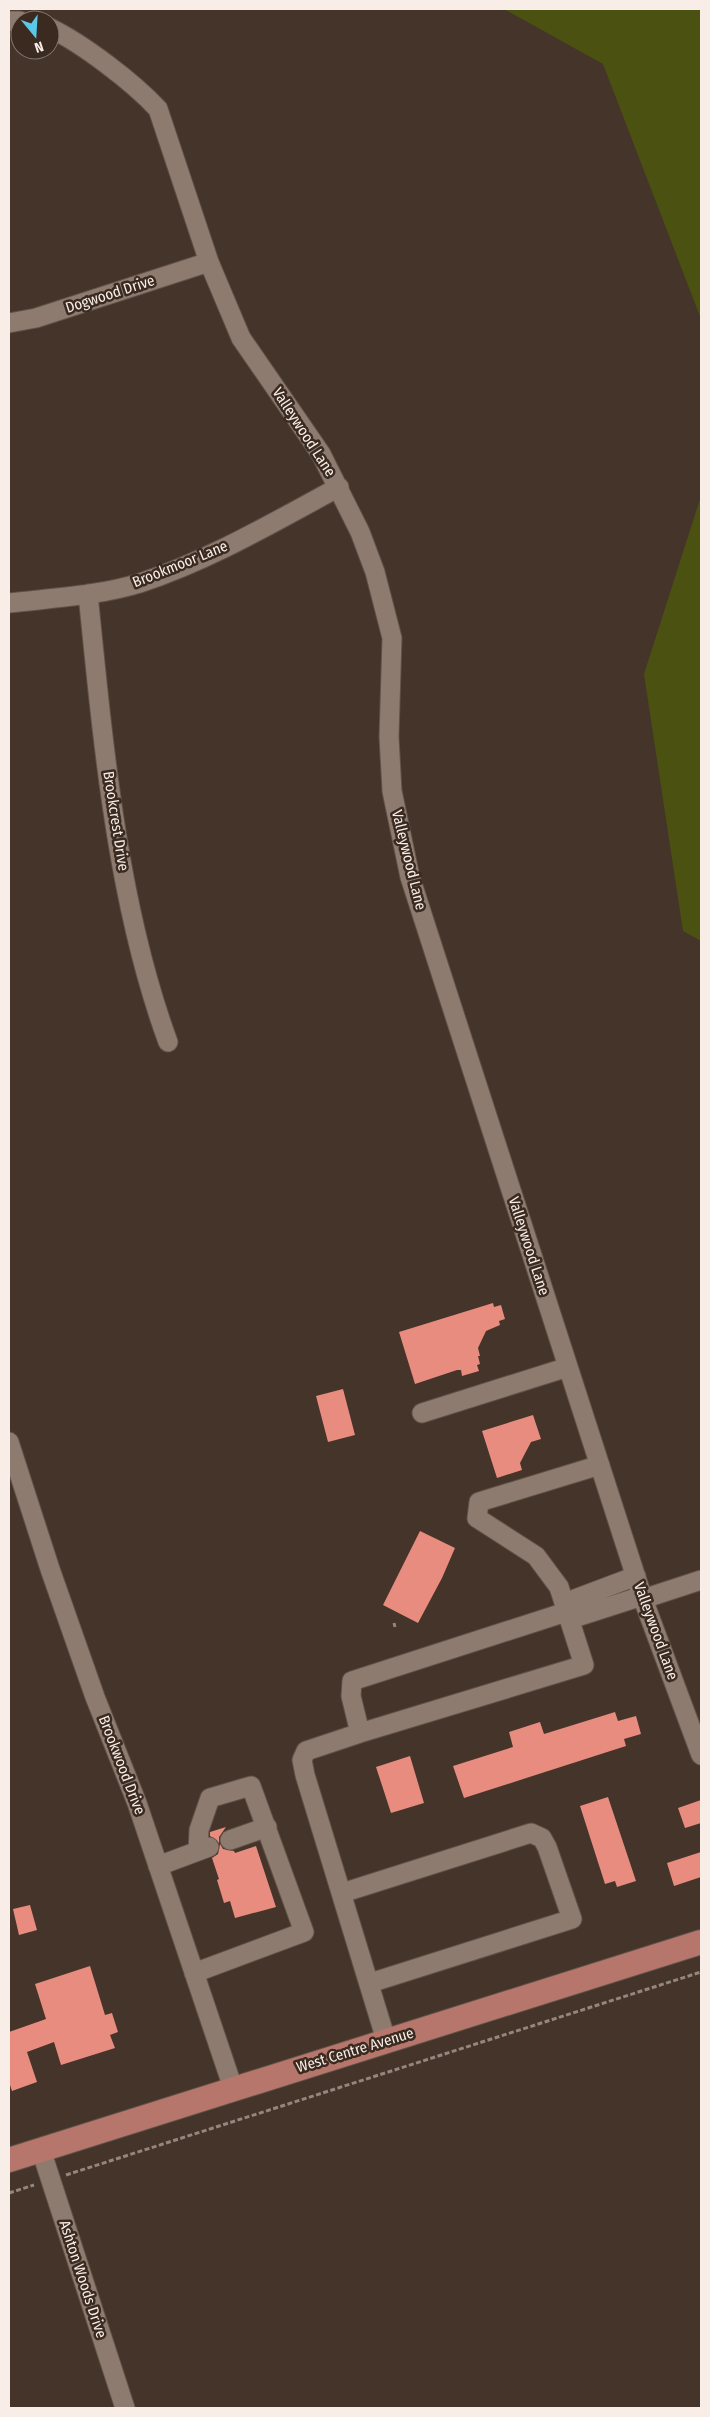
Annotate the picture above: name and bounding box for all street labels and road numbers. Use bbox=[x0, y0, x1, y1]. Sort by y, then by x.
street label: Dogwood Drive bbox=[63, 271, 157, 317]
street label: Valleywood Lane bbox=[269, 384, 339, 480]
street label: Brookmoor Lane bbox=[130, 537, 230, 591]
street label: Brookcrest Drive bbox=[99, 770, 133, 872]
street label: Valleywood Lane bbox=[388, 808, 430, 912]
street label: Valleywood Lane bbox=[505, 1194, 553, 1298]
street label: Valleywood Lane bbox=[630, 1580, 682, 1682]
street label: Brookwood Drive bbox=[95, 1713, 149, 1817]
street label: West Centre Avenue bbox=[294, 2024, 416, 2076]
street label: Ashton Woods Drive bbox=[55, 2218, 111, 2340]

